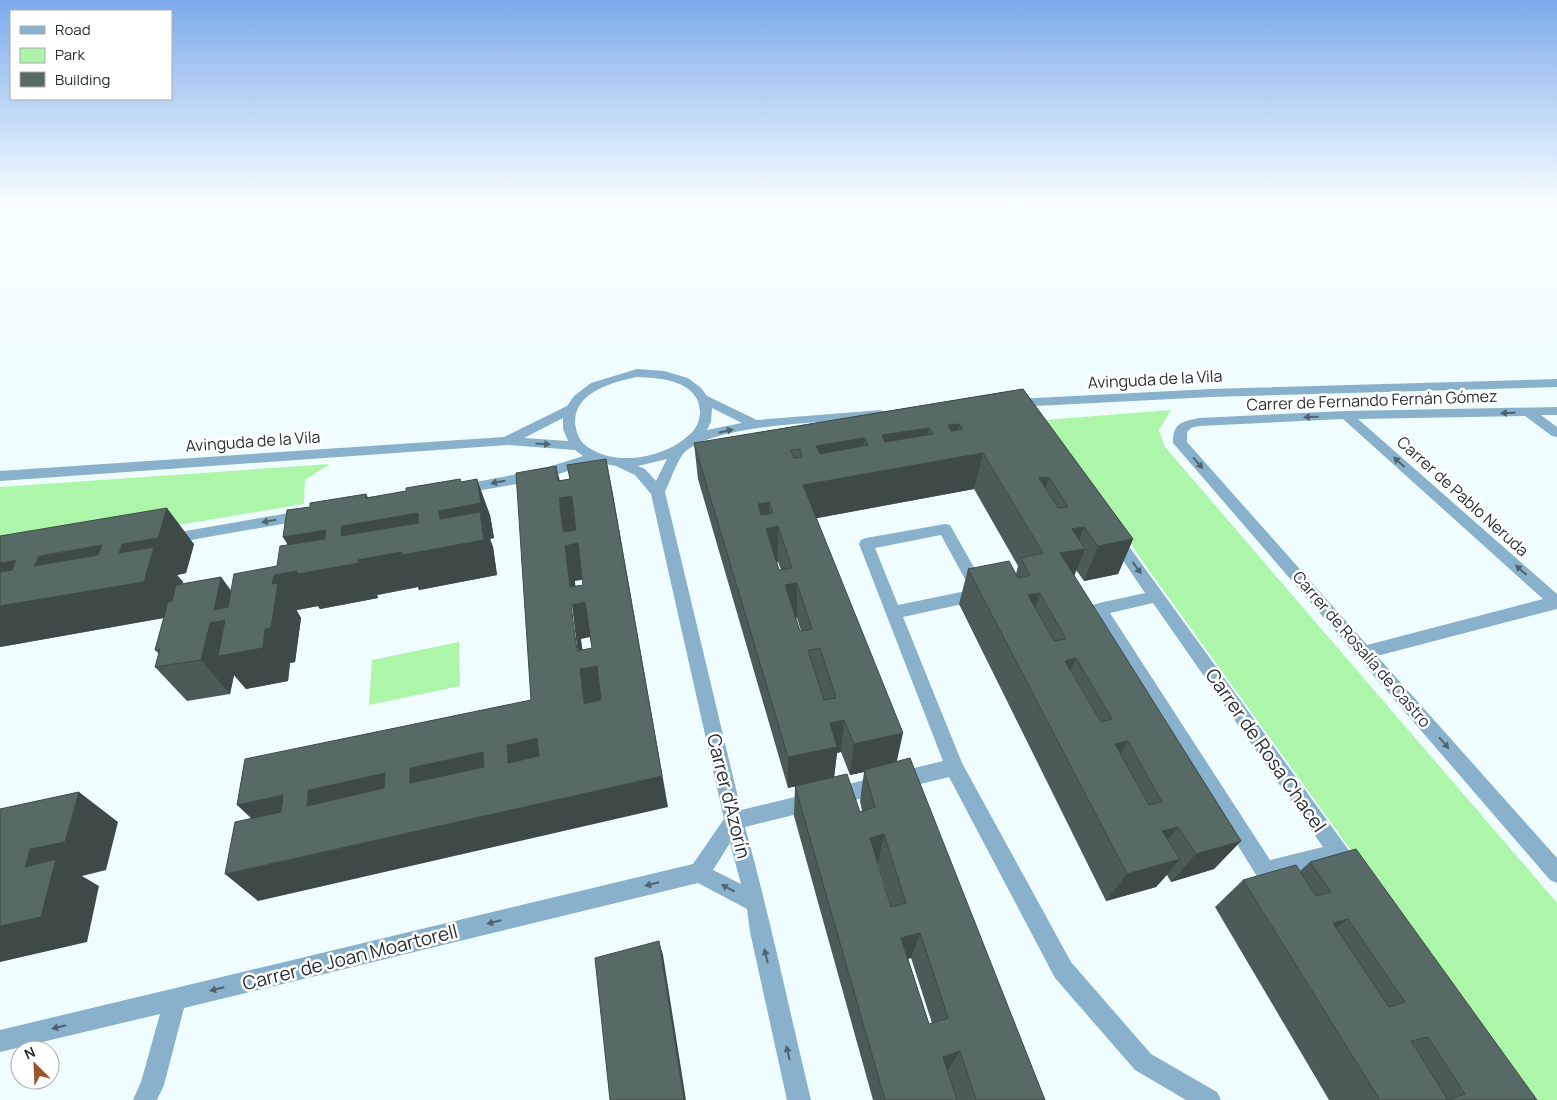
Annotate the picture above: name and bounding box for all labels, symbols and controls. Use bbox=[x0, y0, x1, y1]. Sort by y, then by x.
legend bbox=[10, 10, 172, 100]
text: Road bbox=[55, 19, 91, 40]
text: Park bbox=[55, 44, 85, 65]
text: Building bbox=[55, 69, 110, 90]
street label: Avinguda de la Vila bbox=[1087, 364, 1223, 394]
street label: Carrer de Fernando Fernán Gómez bbox=[1246, 385, 1498, 415]
one-way arrow bbox=[1500, 409, 1516, 417]
one-way arrow bbox=[1303, 413, 1319, 421]
street label: Avinguda de la Vila bbox=[185, 425, 321, 457]
one-way arrow bbox=[718, 427, 733, 435]
street label: Carrer de Pablo Neruda bbox=[1392, 431, 1534, 561]
one-way arrow bbox=[535, 440, 551, 448]
one-way arrow bbox=[1193, 457, 1204, 470]
one-way arrow bbox=[1392, 457, 1405, 468]
one-way arrow bbox=[490, 479, 506, 487]
one-way arrow bbox=[261, 518, 277, 526]
one-way arrow bbox=[1132, 561, 1142, 575]
one-way arrow bbox=[1515, 564, 1527, 576]
street label: Carrer de Rosalía de Castro bbox=[1288, 566, 1436, 732]
street label: Carrer de Rosa Chacel bbox=[1200, 663, 1332, 837]
street label: Carrer d'Azorín bbox=[701, 731, 757, 861]
one-way arrow bbox=[1439, 736, 1450, 749]
one-way arrow bbox=[644, 881, 659, 889]
one-way arrow bbox=[720, 884, 735, 892]
street label: Carrer de Joan Moartorell bbox=[240, 918, 460, 996]
one-way arrow bbox=[486, 918, 501, 926]
one-way arrow bbox=[762, 949, 770, 964]
one-way arrow bbox=[209, 985, 224, 993]
one-way arrow bbox=[51, 1023, 66, 1031]
north arrow bbox=[10, 1040, 60, 1090]
text: N bbox=[21, 1042, 38, 1063]
one-way arrow bbox=[784, 1045, 792, 1060]

